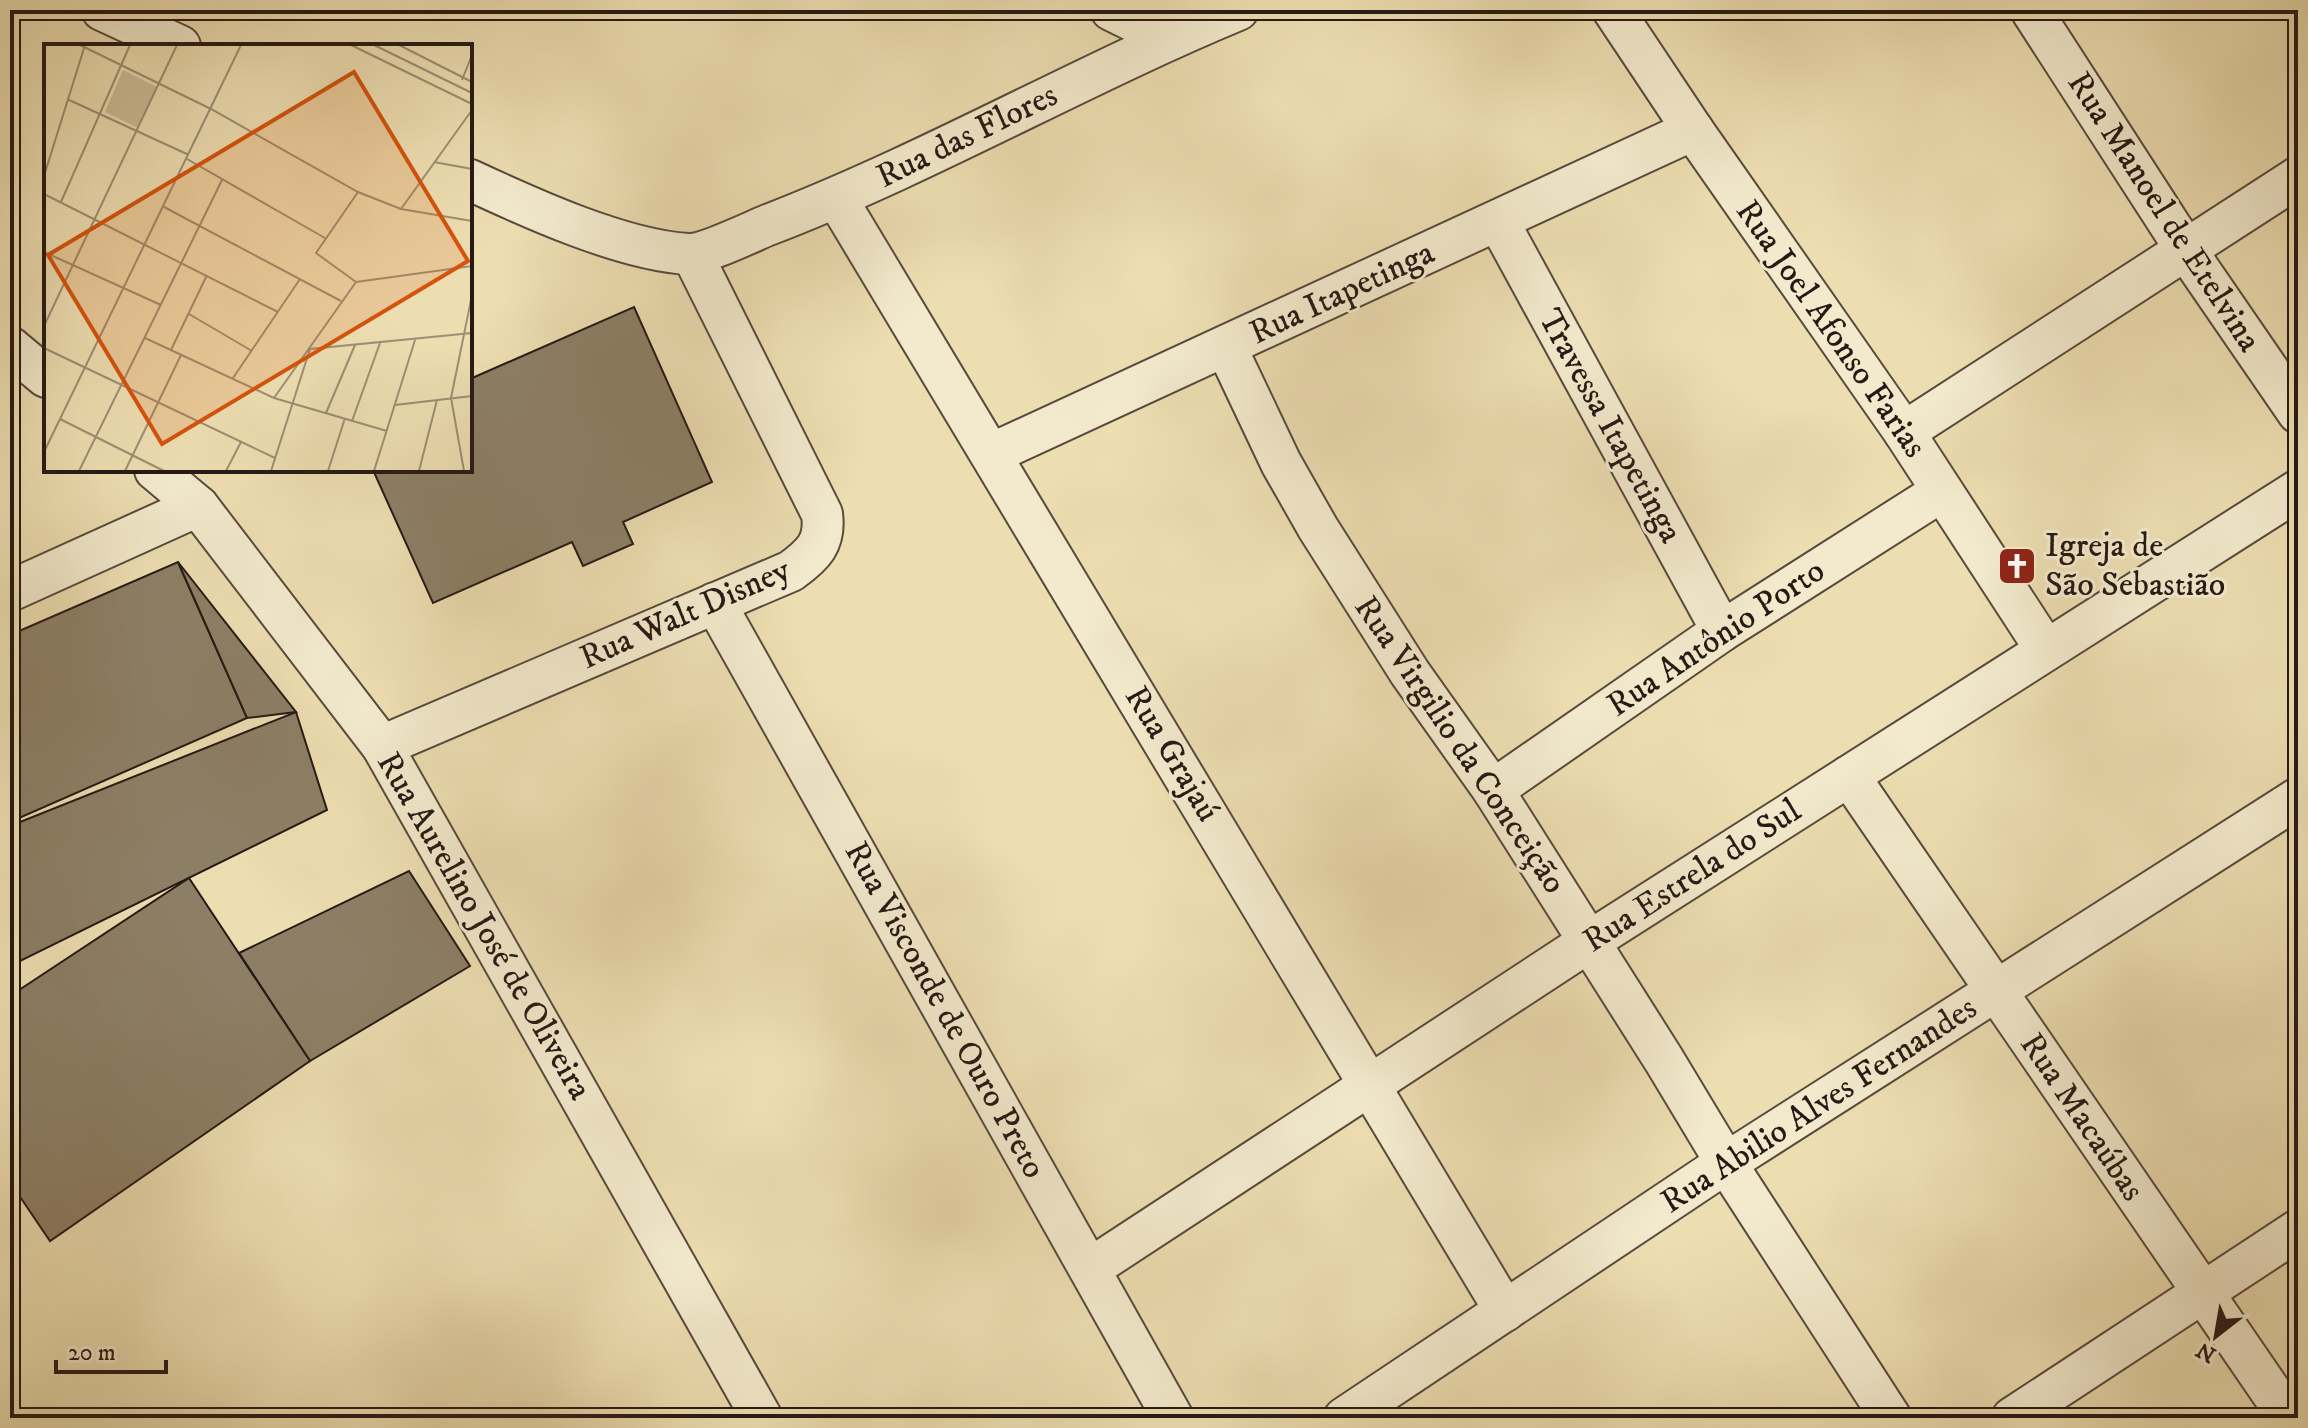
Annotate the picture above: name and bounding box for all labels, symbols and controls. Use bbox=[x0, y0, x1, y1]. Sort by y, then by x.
inset map bbox=[44, 44, 472, 472]
street label: Rua Manoel de Etelvina bbox=[2058, 64, 2271, 360]
street label: Rua das Flores bbox=[870, 74, 1064, 198]
street label: Rua Joel Afonso Farias bbox=[1726, 192, 1936, 466]
street label: Rua Itapetinga bbox=[1243, 232, 1442, 354]
street label: Travessa Itapetinga bbox=[1528, 302, 1692, 551]
place label: Igreja de São Sebastião bbox=[2045, 525, 2225, 606]
church icon: Igreja de São Sebastião bbox=[1996, 545, 2038, 587]
street label: Rua Walt Disney bbox=[573, 549, 798, 679]
street label: Rua Antônio Porto bbox=[1599, 550, 1833, 726]
street label: Rua Virgilio da Conceição bbox=[1345, 588, 1575, 902]
street label: Rua Grajaú bbox=[1115, 679, 1229, 829]
street label: Rua Aurelino José de Oliveira bbox=[367, 745, 601, 1108]
street label: Rua Estrela do Sul bbox=[1575, 790, 1809, 962]
street label: Rua Visconde de Ouro Preto bbox=[835, 834, 1055, 1186]
street label: Rua Abilio Alves Fernandes bbox=[1653, 987, 1985, 1223]
street label: Rua Macaúbas bbox=[2010, 1025, 2154, 1209]
north arrow bbox=[2176, 1296, 2256, 1376]
scale bar bbox=[56, 1324, 166, 1374]
text: N bbox=[2192, 1336, 2221, 1368]
text: 20 m bbox=[68, 1338, 116, 1368]

